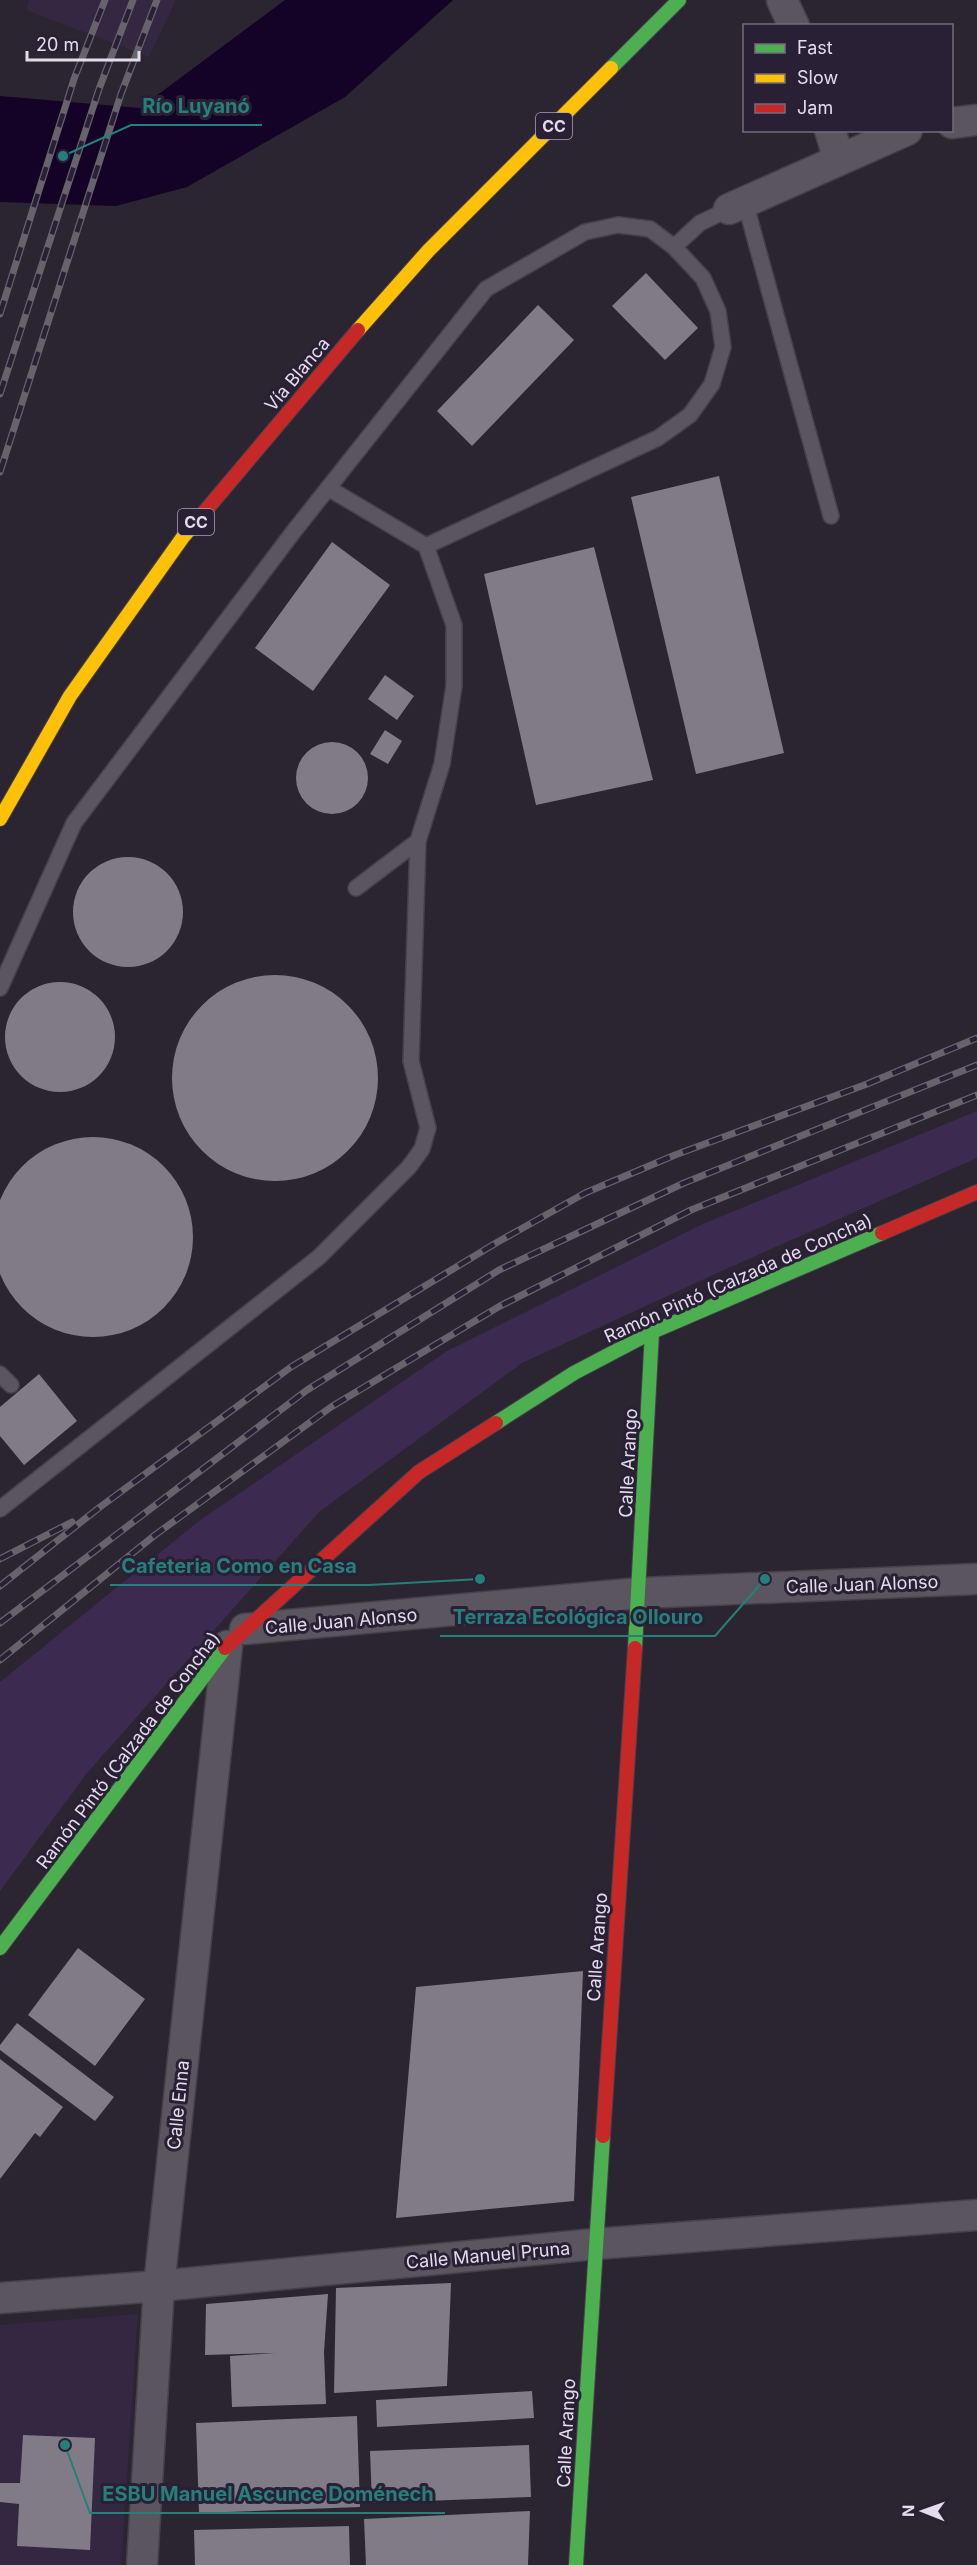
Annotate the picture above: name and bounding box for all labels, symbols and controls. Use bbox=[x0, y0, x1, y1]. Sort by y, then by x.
scale bar bbox=[27, 24, 140, 62]
legend bbox=[743, 24, 953, 132]
text: 20 m bbox=[36, 34, 79, 55]
text: Fast bbox=[797, 37, 833, 58]
text: Slow bbox=[797, 67, 838, 88]
callout: Río Luyanó bbox=[131, 87, 262, 125]
text: Río Luyanó bbox=[142, 94, 250, 118]
text: Jam bbox=[797, 97, 833, 118]
road number: CC bbox=[536, 113, 572, 139]
street label: Vía Blanca bbox=[260, 333, 334, 415]
road number: CC bbox=[178, 509, 214, 535]
street label: Ramón Pintó (Calzada de Concha) bbox=[601, 1209, 875, 1347]
street label: Calle Arango bbox=[615, 1408, 641, 1518]
callout: Cafeteria Como en Casa bbox=[110, 1547, 369, 1585]
text: Cafeteria Como en Casa bbox=[121, 1554, 357, 1578]
street label: Calle Juan Alonso bbox=[785, 1571, 939, 1597]
callout: Terraza Ecológica Ollouro bbox=[440, 1598, 715, 1636]
street label: Calle Juan Alonso bbox=[264, 1604, 418, 1638]
text: Terraza Ecológica Ollouro bbox=[453, 1605, 703, 1629]
street label: Ramón Pintó (Calzada de Concha) bbox=[32, 1627, 224, 1873]
street label: Calle Arango bbox=[583, 1892, 611, 2002]
street label: Calle Enna bbox=[163, 2059, 193, 2151]
street label: Calle Manuel Pruna bbox=[405, 2237, 571, 2273]
street label: Calle Arango bbox=[553, 2378, 579, 2488]
callout: ESBU Manuel Ascunce Doménech bbox=[90, 2475, 445, 2513]
north arrow bbox=[893, 2481, 953, 2541]
text: ESBU Manuel Ascunce Doménech bbox=[102, 2482, 434, 2506]
text: N bbox=[898, 2504, 918, 2517]

